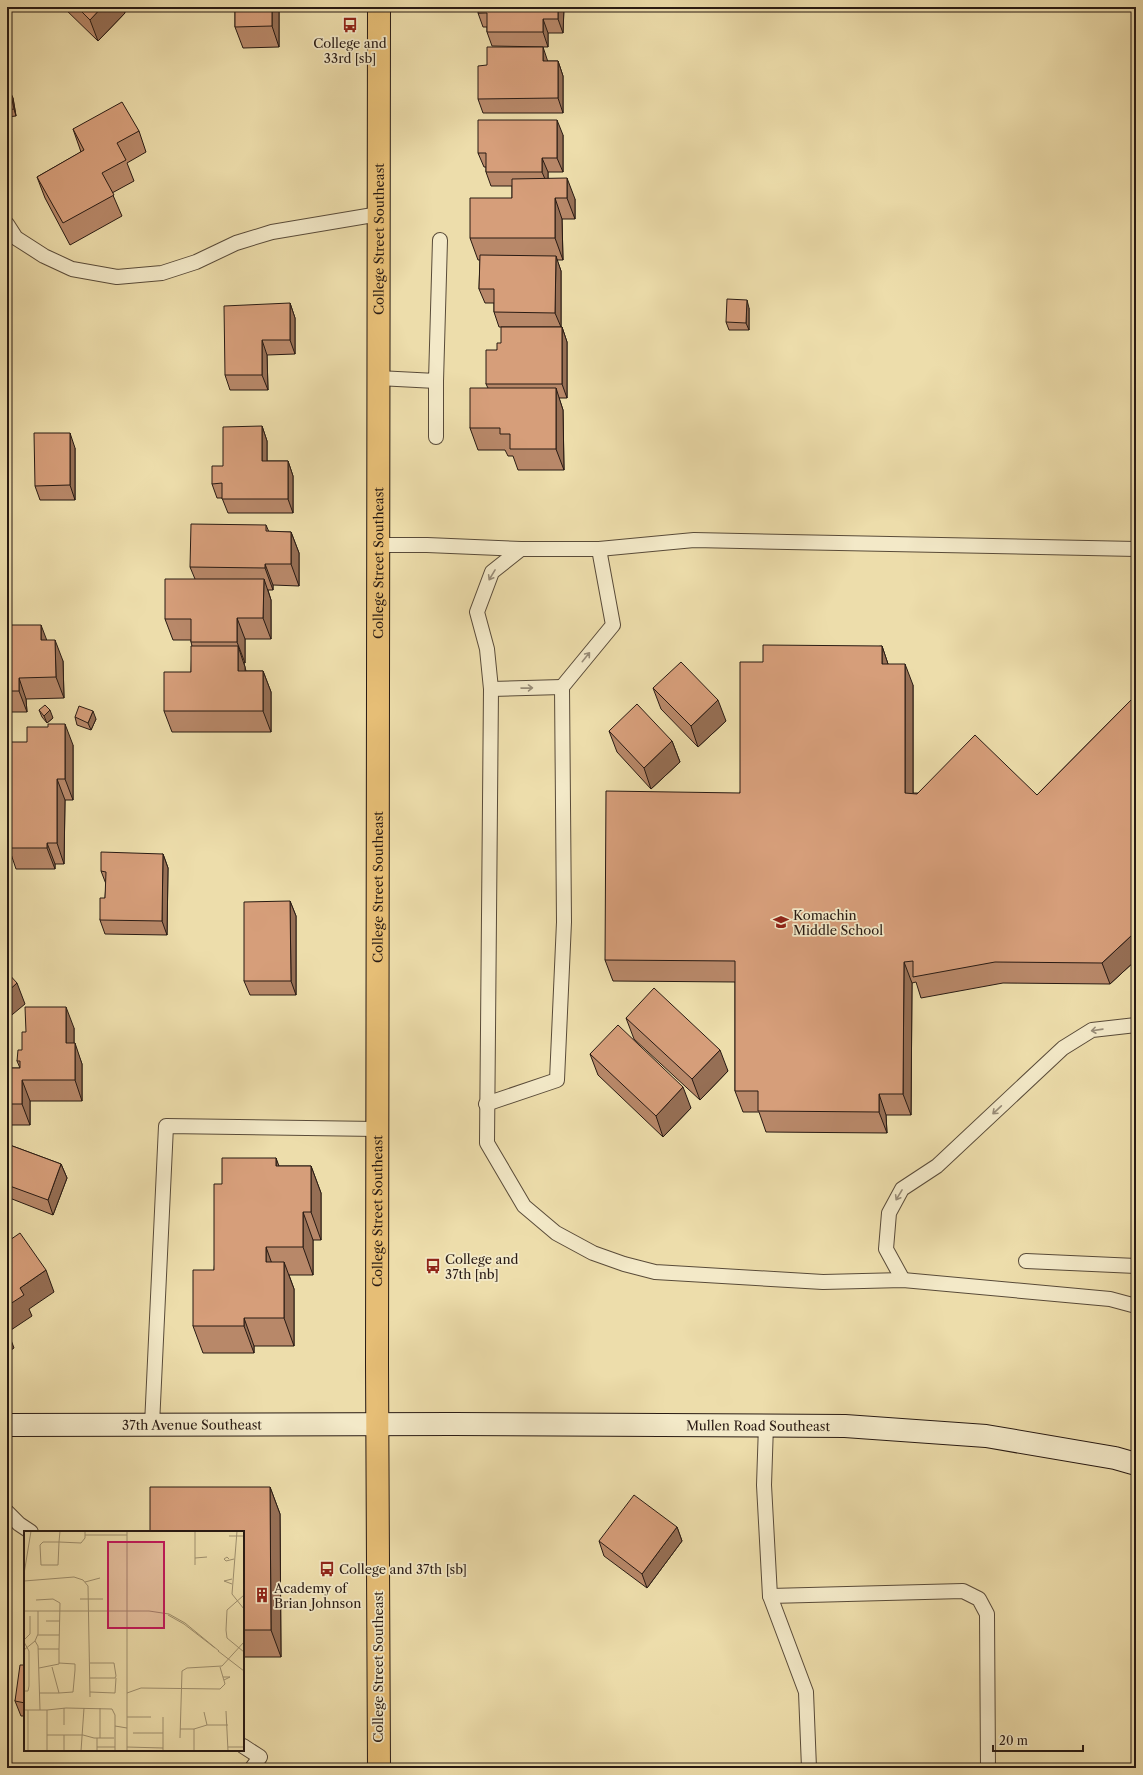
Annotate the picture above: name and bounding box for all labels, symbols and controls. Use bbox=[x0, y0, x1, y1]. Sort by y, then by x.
bus stop icon: College and 33rd [sb] bbox=[341, 16, 359, 34]
place label: College and 33rd [sb] bbox=[313, 35, 387, 66]
street label: College Street Southeast bbox=[371, 163, 387, 315]
street label: College Street Southeast bbox=[370, 487, 386, 639]
one-way arrow bbox=[488, 569, 497, 580]
one-way arrow bbox=[582, 651, 591, 662]
one-way arrow bbox=[520, 684, 533, 692]
street label: College Street Southeast bbox=[370, 811, 386, 963]
place label: Komachin Middle School bbox=[793, 907, 883, 938]
school or university icon: Komachin Middle School bbox=[772, 913, 790, 931]
one-way arrow bbox=[1091, 1026, 1104, 1034]
one-way arrow bbox=[992, 1106, 1002, 1115]
street label: College Street Southeast bbox=[369, 1135, 385, 1287]
one-way arrow bbox=[895, 1189, 903, 1201]
place label: College and 37th [nb] bbox=[445, 1251, 519, 1282]
bus stop icon: College and 37th [nb] bbox=[424, 1257, 442, 1275]
street label: 37th Avenue Southeast bbox=[122, 1416, 262, 1433]
street label: Mullen Road Southeast bbox=[686, 1417, 830, 1434]
inset map bbox=[24, 1531, 244, 1751]
bus stop icon: College and 37th [sb] bbox=[318, 1560, 336, 1578]
place label: College and 37th [sb] bbox=[339, 1561, 467, 1577]
place label: Academy of Brian Johnson bbox=[273, 1580, 361, 1611]
building icon: Academy of Brian Johnson bbox=[253, 1586, 271, 1604]
street label: College Street Southeast bbox=[370, 1591, 386, 1743]
scale bar bbox=[993, 1727, 1083, 1753]
text: 20 m bbox=[999, 1733, 1028, 1748]

